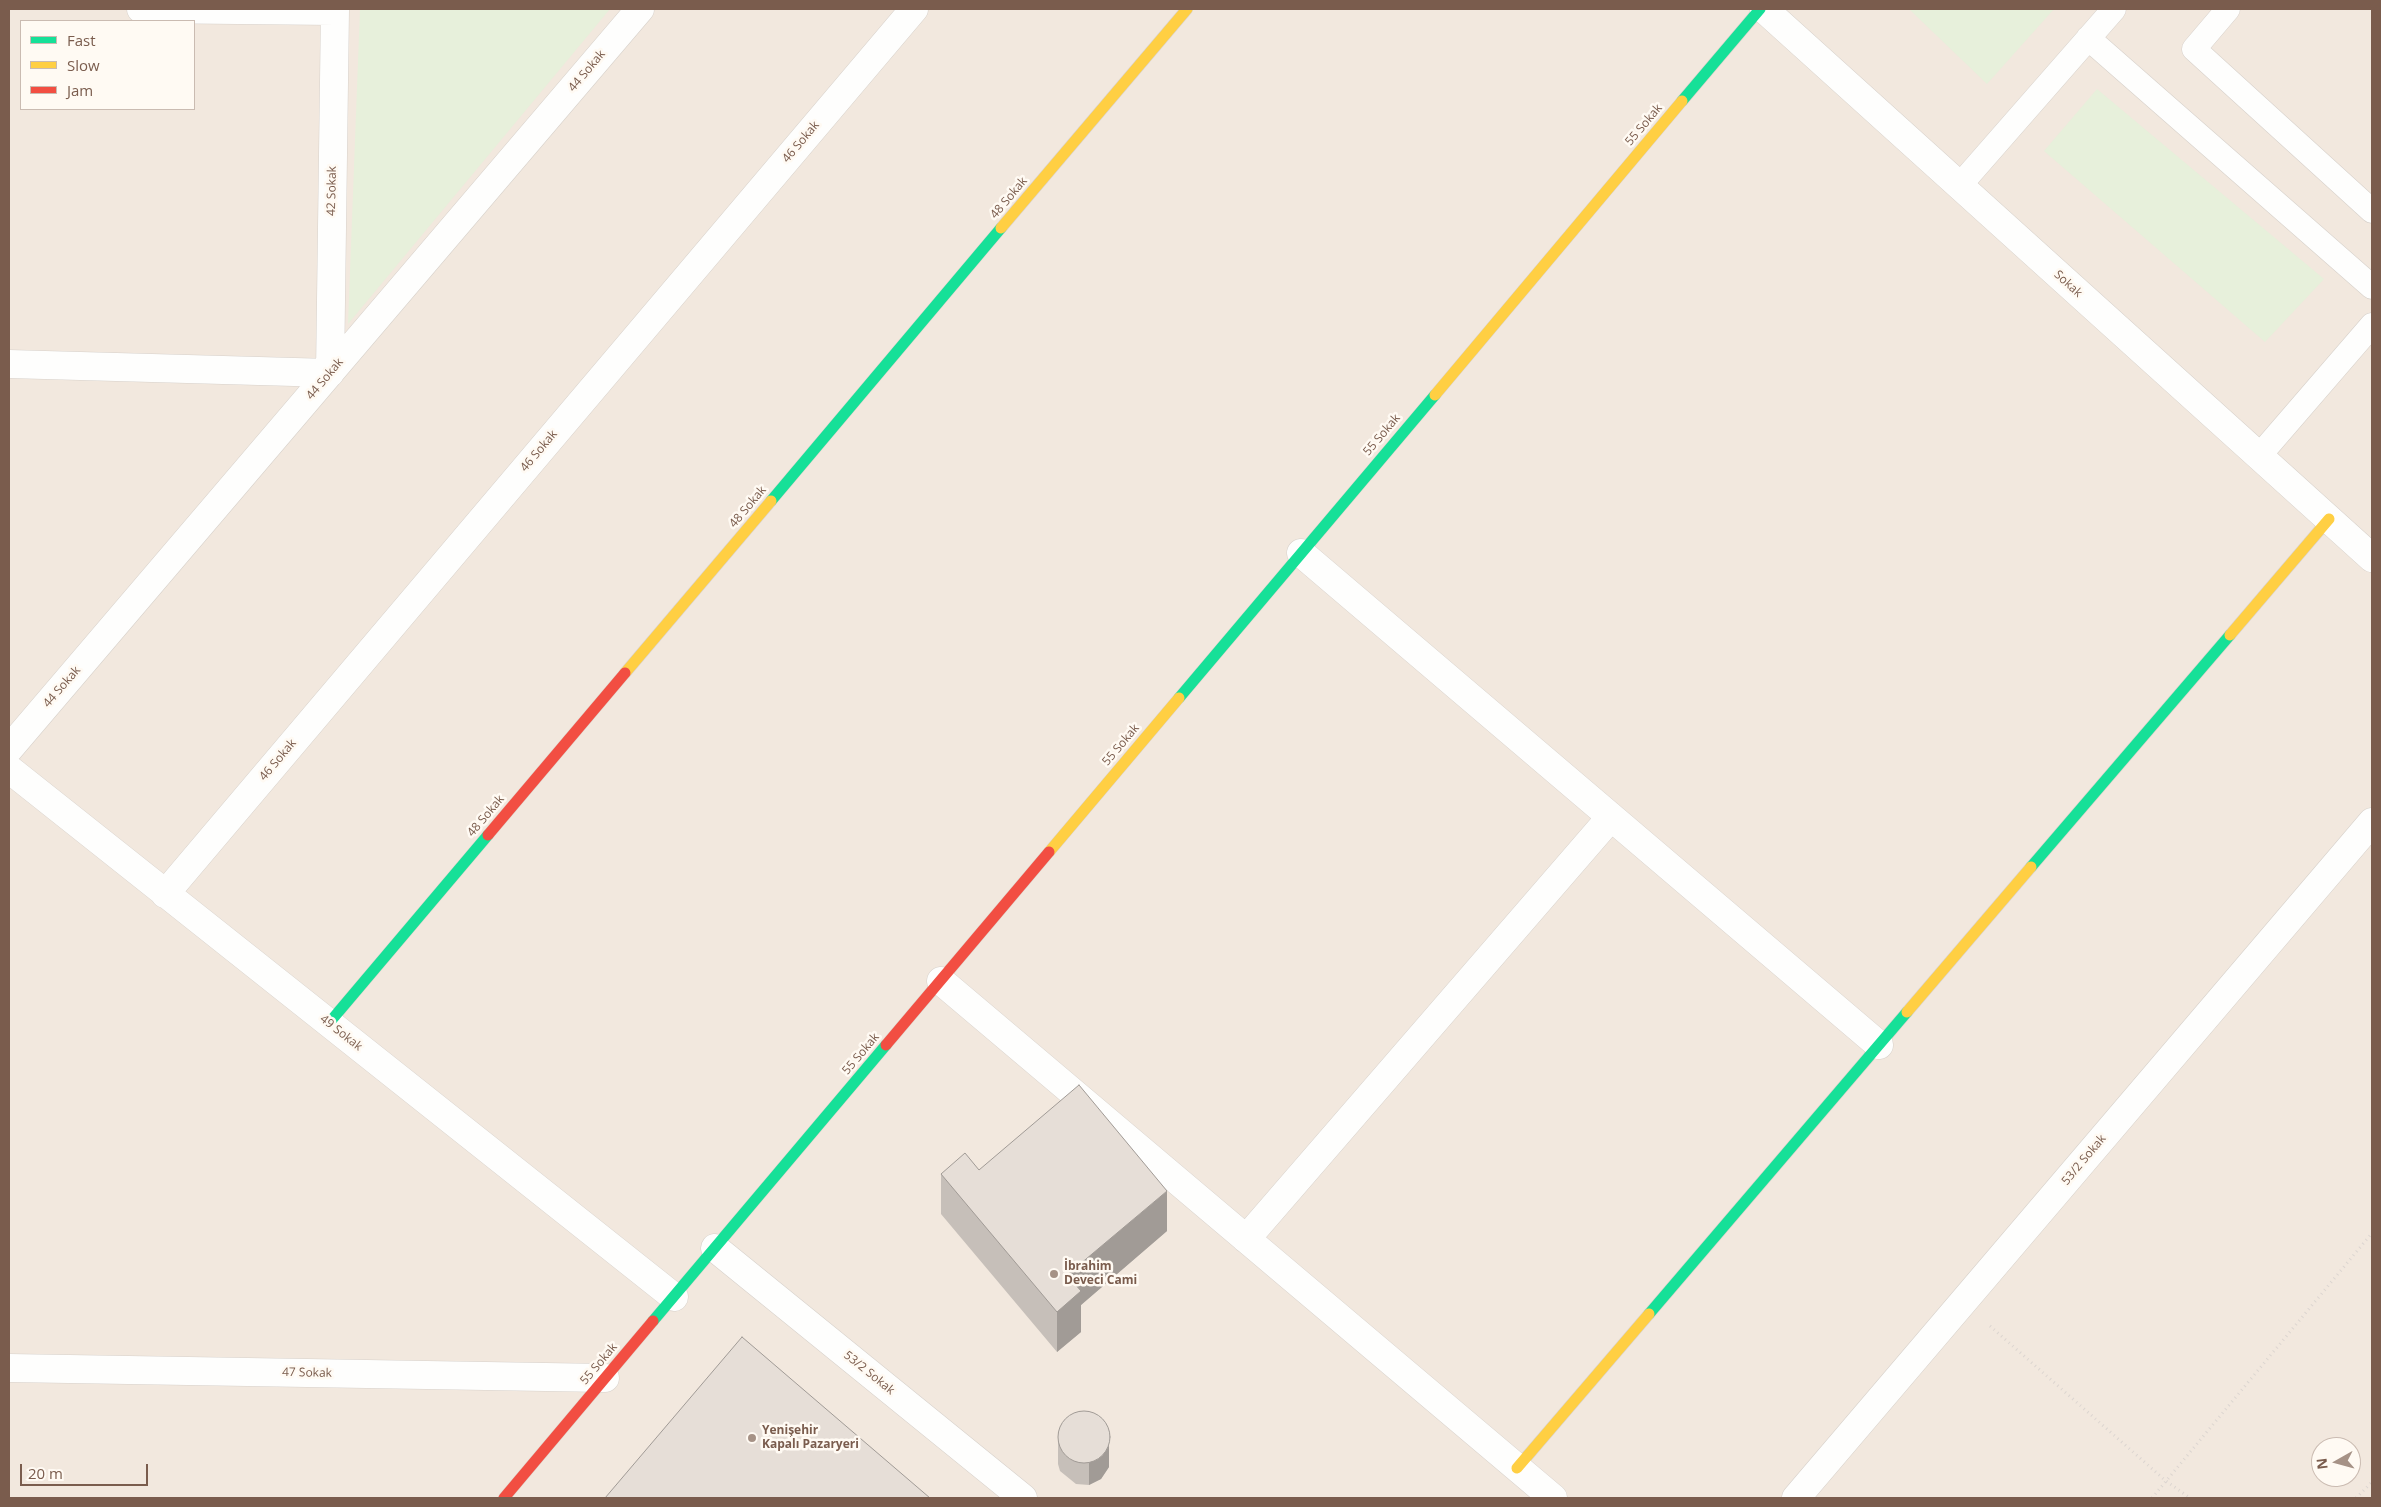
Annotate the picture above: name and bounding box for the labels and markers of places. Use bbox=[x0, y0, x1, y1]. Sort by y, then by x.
place label: İbrahim Deveci Cami bbox=[1064, 1260, 1137, 1288]
marker: İbrahim Deveci Cami bbox=[1048, 1268, 1060, 1280]
place label: Yenişehir Kapalı Pazaryeri bbox=[762, 1424, 859, 1452]
marker: Yenişehir Kapalı Pazaryeri bbox=[746, 1432, 758, 1444]

